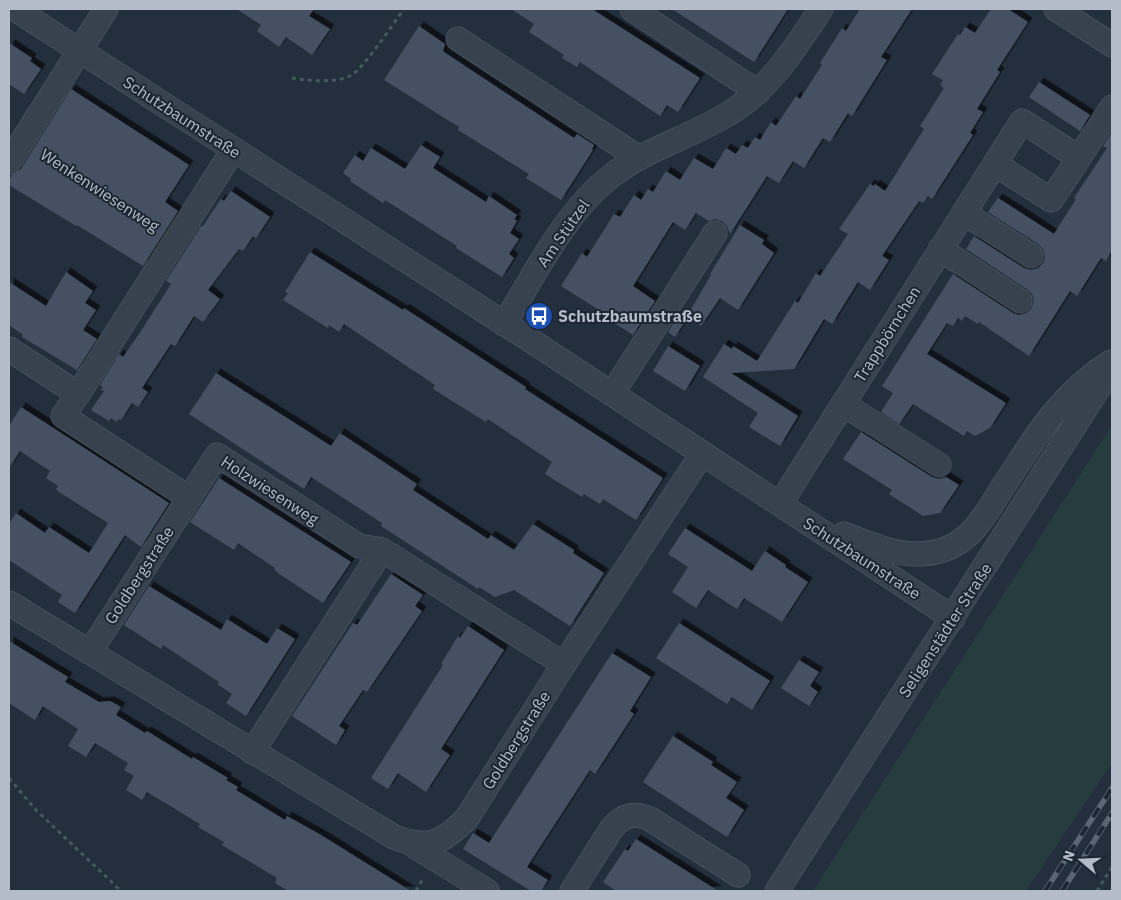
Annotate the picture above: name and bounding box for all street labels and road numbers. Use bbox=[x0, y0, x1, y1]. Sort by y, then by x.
street label: Schutzbaumstraße bbox=[119, 72, 245, 163]
street label: Wenkenwiesenweg bbox=[37, 144, 164, 236]
street label: Am Stützel bbox=[532, 195, 594, 271]
street label: Trappbörnchen bbox=[849, 282, 925, 386]
street label: Holzwiesenweg bbox=[218, 451, 323, 529]
street label: Schutzbaumstraße bbox=[799, 513, 925, 604]
street label: Goldbergstraße bbox=[100, 522, 178, 628]
street label: Seligenstädter Straße bbox=[894, 559, 996, 701]
street label: Goldbergstraße bbox=[478, 687, 554, 793]

